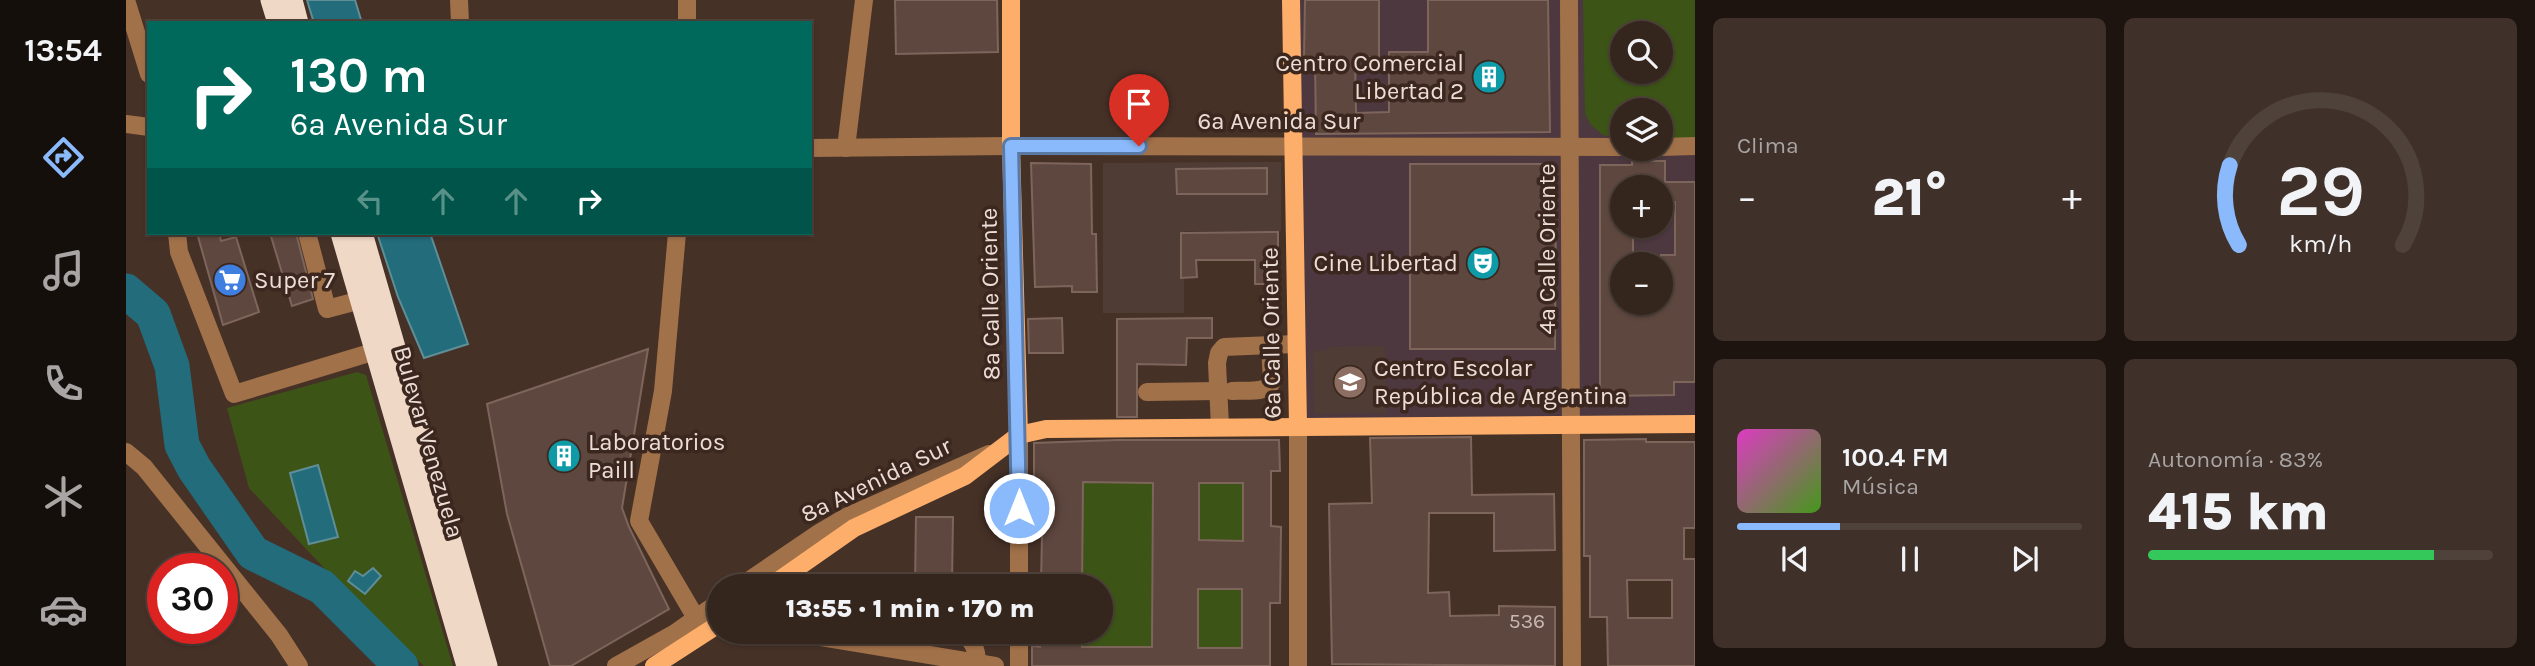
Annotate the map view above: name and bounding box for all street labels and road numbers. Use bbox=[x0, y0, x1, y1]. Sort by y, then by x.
street label: 6a Avenida Sur bbox=[1198, 107, 1361, 135]
street label: 4a Calle Oriente bbox=[1533, 163, 1561, 335]
street label: 8a Calle Oriente bbox=[974, 208, 1006, 380]
street label: 6a Calle Oriente bbox=[1256, 247, 1286, 419]
street label: Bulevar Venezuela bbox=[388, 343, 470, 541]
street label: 8a Avenida Sur bbox=[796, 431, 956, 528]

